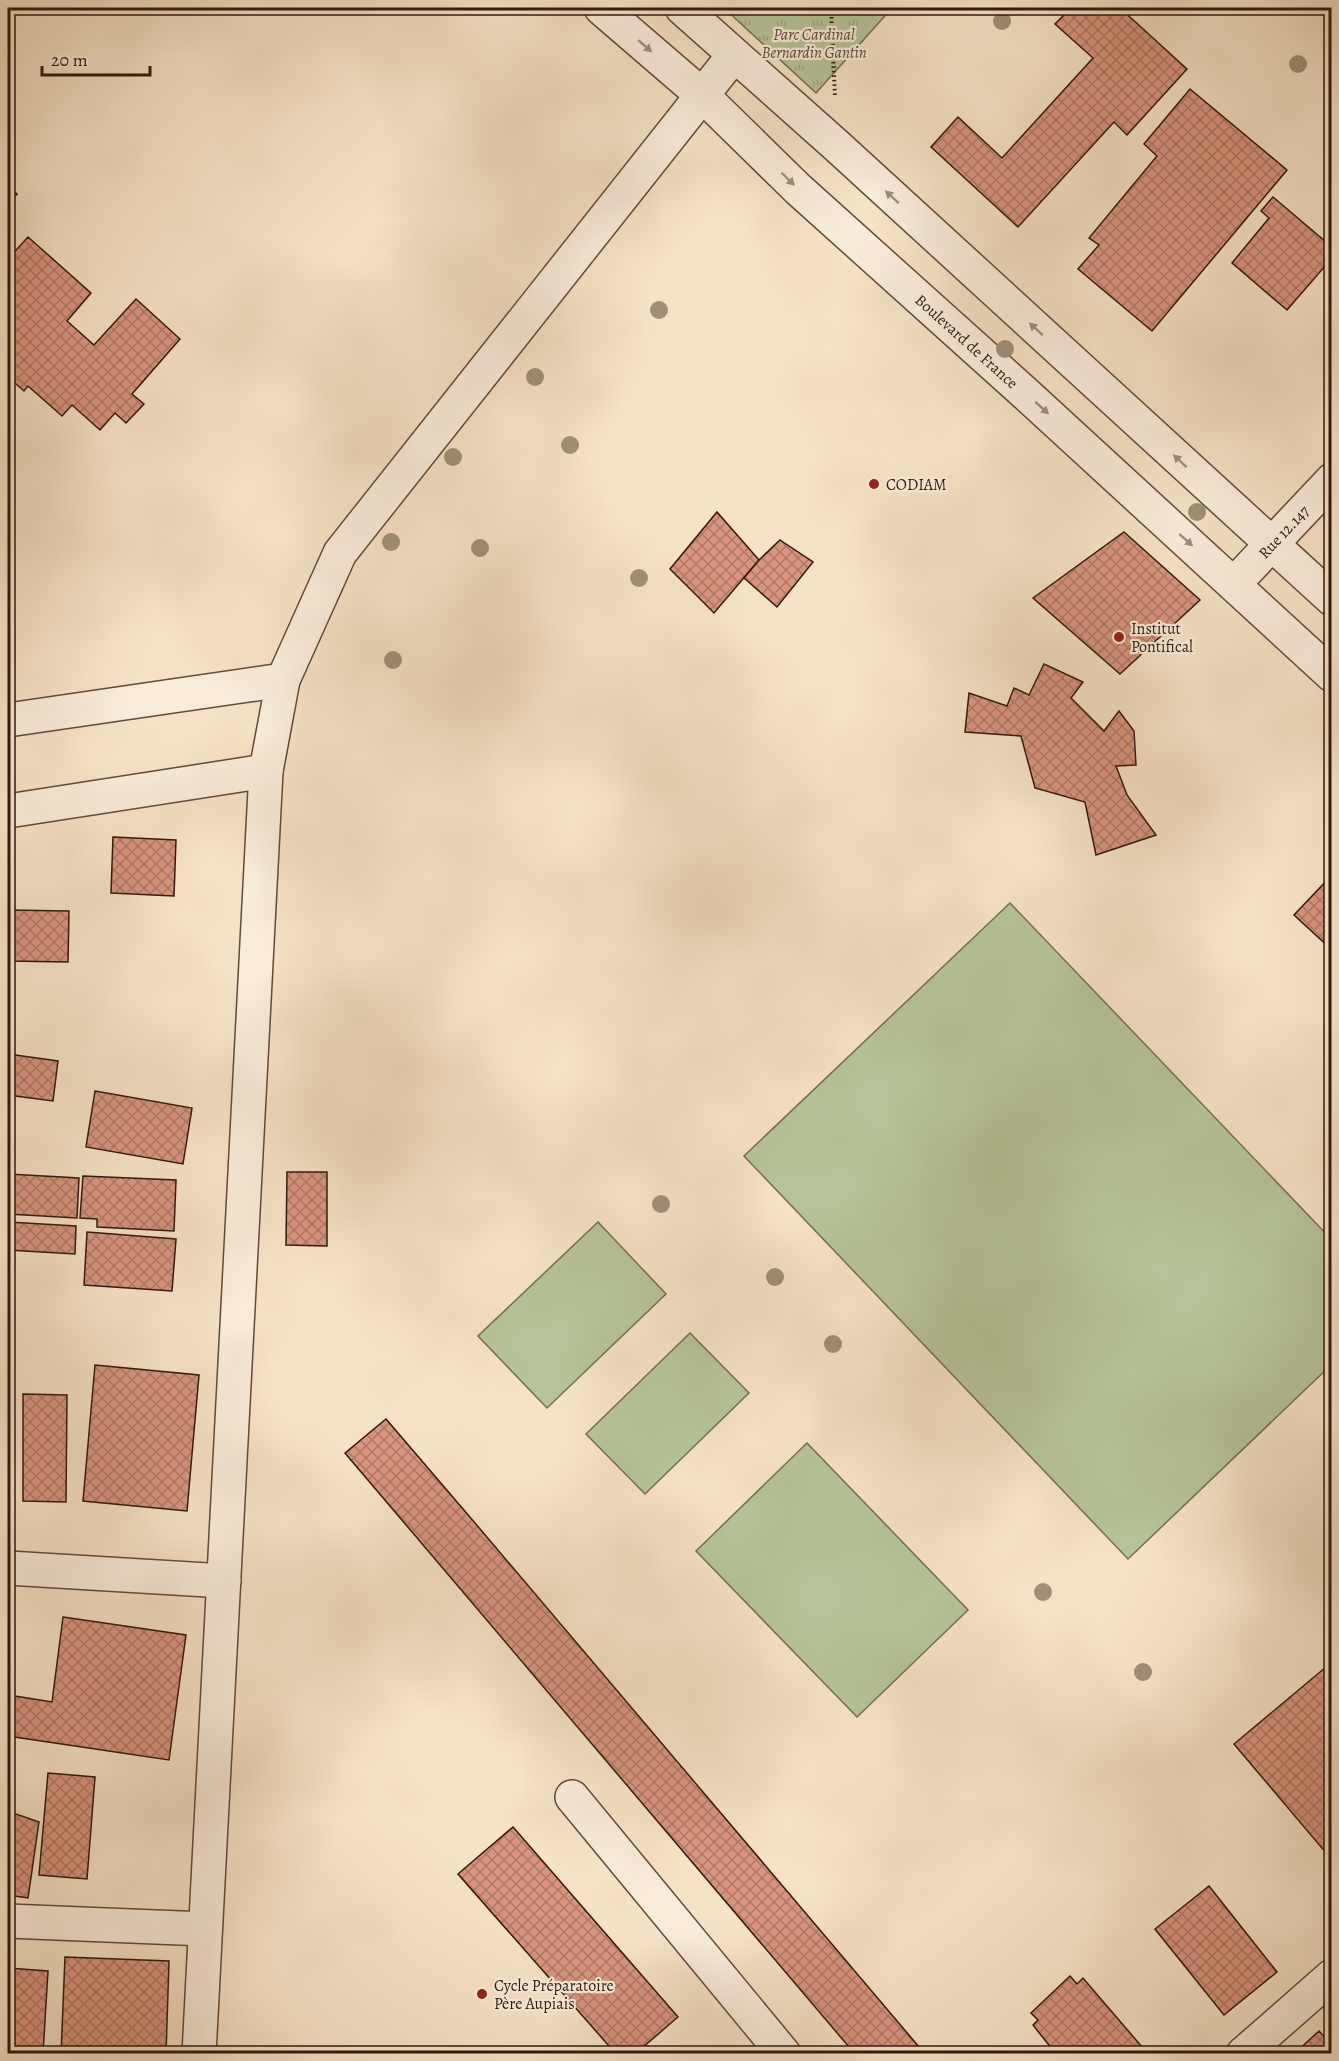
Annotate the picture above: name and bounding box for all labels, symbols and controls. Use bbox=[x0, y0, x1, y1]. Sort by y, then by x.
park label: Parc Cardinal Bernardin Gantin bbox=[761, 24, 867, 64]
scale bar bbox=[42, 39, 150, 77]
one-way arrow bbox=[638, 39, 653, 53]
text: 20 m bbox=[51, 48, 88, 72]
one-way arrow bbox=[780, 172, 794, 186]
one-way arrow bbox=[885, 190, 900, 204]
street label: Boulevard de France bbox=[910, 289, 1023, 394]
one-way arrow bbox=[1029, 323, 1044, 336]
one-way arrow bbox=[1034, 401, 1049, 414]
one-way arrow bbox=[1172, 454, 1187, 468]
place label: CODIAM bbox=[886, 474, 947, 496]
marker: CODIAM bbox=[867, 477, 881, 491]
street label: Rue 12.147 bbox=[1254, 501, 1315, 564]
one-way arrow bbox=[1178, 533, 1193, 547]
place label: Institut Pontifical bbox=[1131, 618, 1193, 658]
marker: Institut Pontifical bbox=[1112, 630, 1126, 644]
place label: Cycle Préparatoire Père Aupiais bbox=[494, 1975, 614, 2015]
marker: Cycle Préparatoire Père Aupiais bbox=[475, 1987, 489, 2001]

